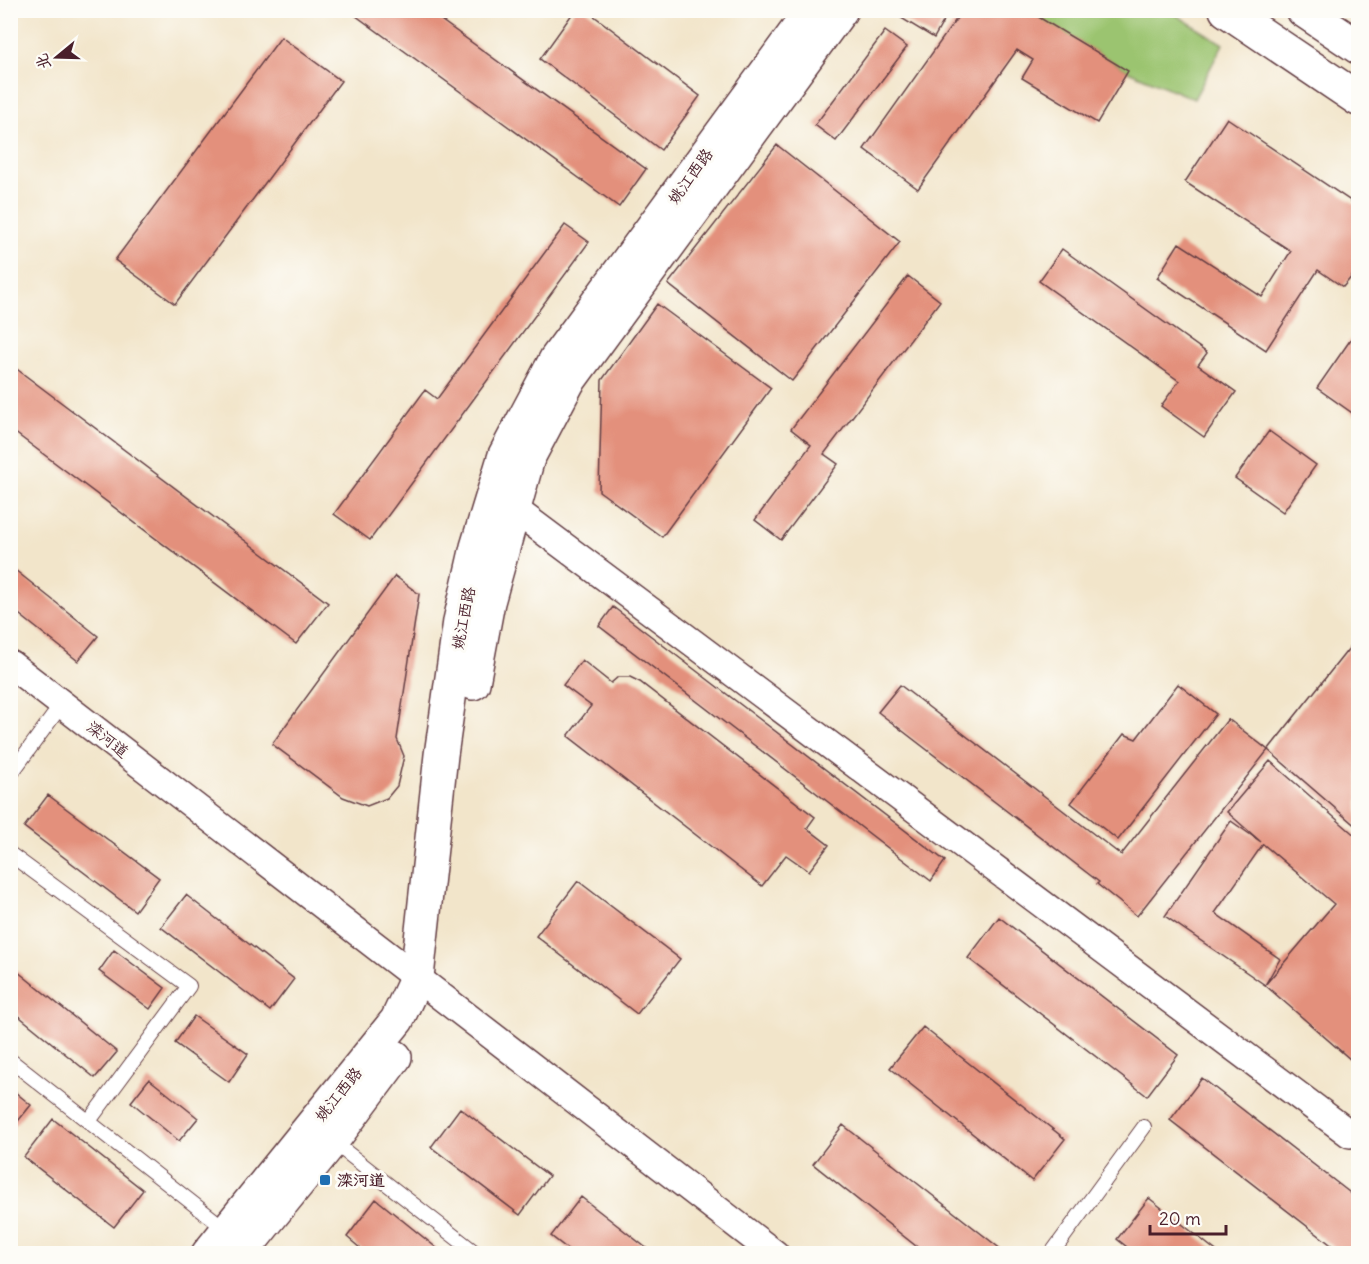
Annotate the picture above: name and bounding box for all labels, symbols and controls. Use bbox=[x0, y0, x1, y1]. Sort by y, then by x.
north arrow bbox=[27, 27, 87, 87]
text: 北 bbox=[31, 51, 55, 73]
street label: 姚江西路 bbox=[663, 144, 717, 208]
street label: 姚江西路 bbox=[447, 585, 479, 651]
street label: 滦河道 bbox=[83, 716, 133, 762]
street label: 姚江西路 bbox=[310, 1063, 366, 1125]
place label: 滦河道 bbox=[337, 1170, 385, 1190]
marker: 滦河道 bbox=[318, 1173, 332, 1187]
scale bar bbox=[1150, 1198, 1226, 1236]
text: 20 m bbox=[1159, 1207, 1201, 1230]

